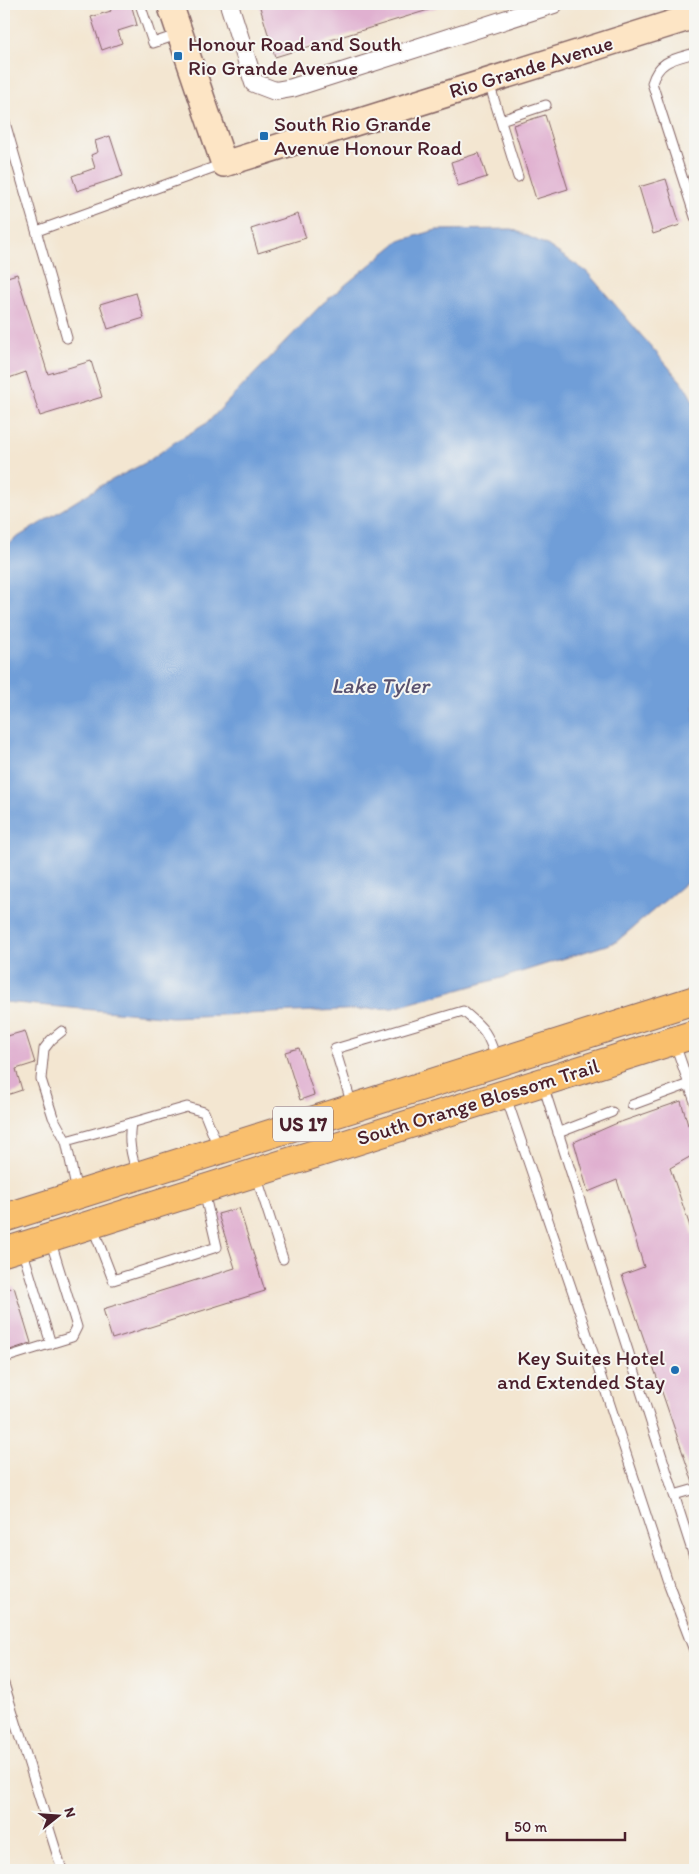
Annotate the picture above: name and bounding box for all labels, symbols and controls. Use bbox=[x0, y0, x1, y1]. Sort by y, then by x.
street label: Rio Grande Avenue bbox=[446, 30, 616, 103]
place label: Honour Road and South Rio Grande Avenue bbox=[188, 31, 403, 80]
marker: Honour Road and South Rio Grande Avenue bbox=[172, 50, 184, 62]
place label: South Rio Grande Avenue Honour Road bbox=[274, 111, 462, 160]
marker: South Rio Grande Avenue Honour Road bbox=[258, 130, 270, 142]
water label: Lake Tyler bbox=[331, 672, 431, 699]
street label: South Orange Blossom Trail bbox=[354, 1053, 602, 1150]
road number: US 17 bbox=[273, 1106, 333, 1142]
place label: Key Suites Hotel and Extended Stay bbox=[497, 1345, 665, 1394]
marker: Key Suites Hotel and Extended Stay bbox=[669, 1364, 681, 1376]
north arrow bbox=[32, 1792, 82, 1842]
text: N bbox=[60, 1805, 79, 1819]
scale bar bbox=[507, 1809, 624, 1841]
text: 50 m bbox=[514, 1818, 547, 1836]

